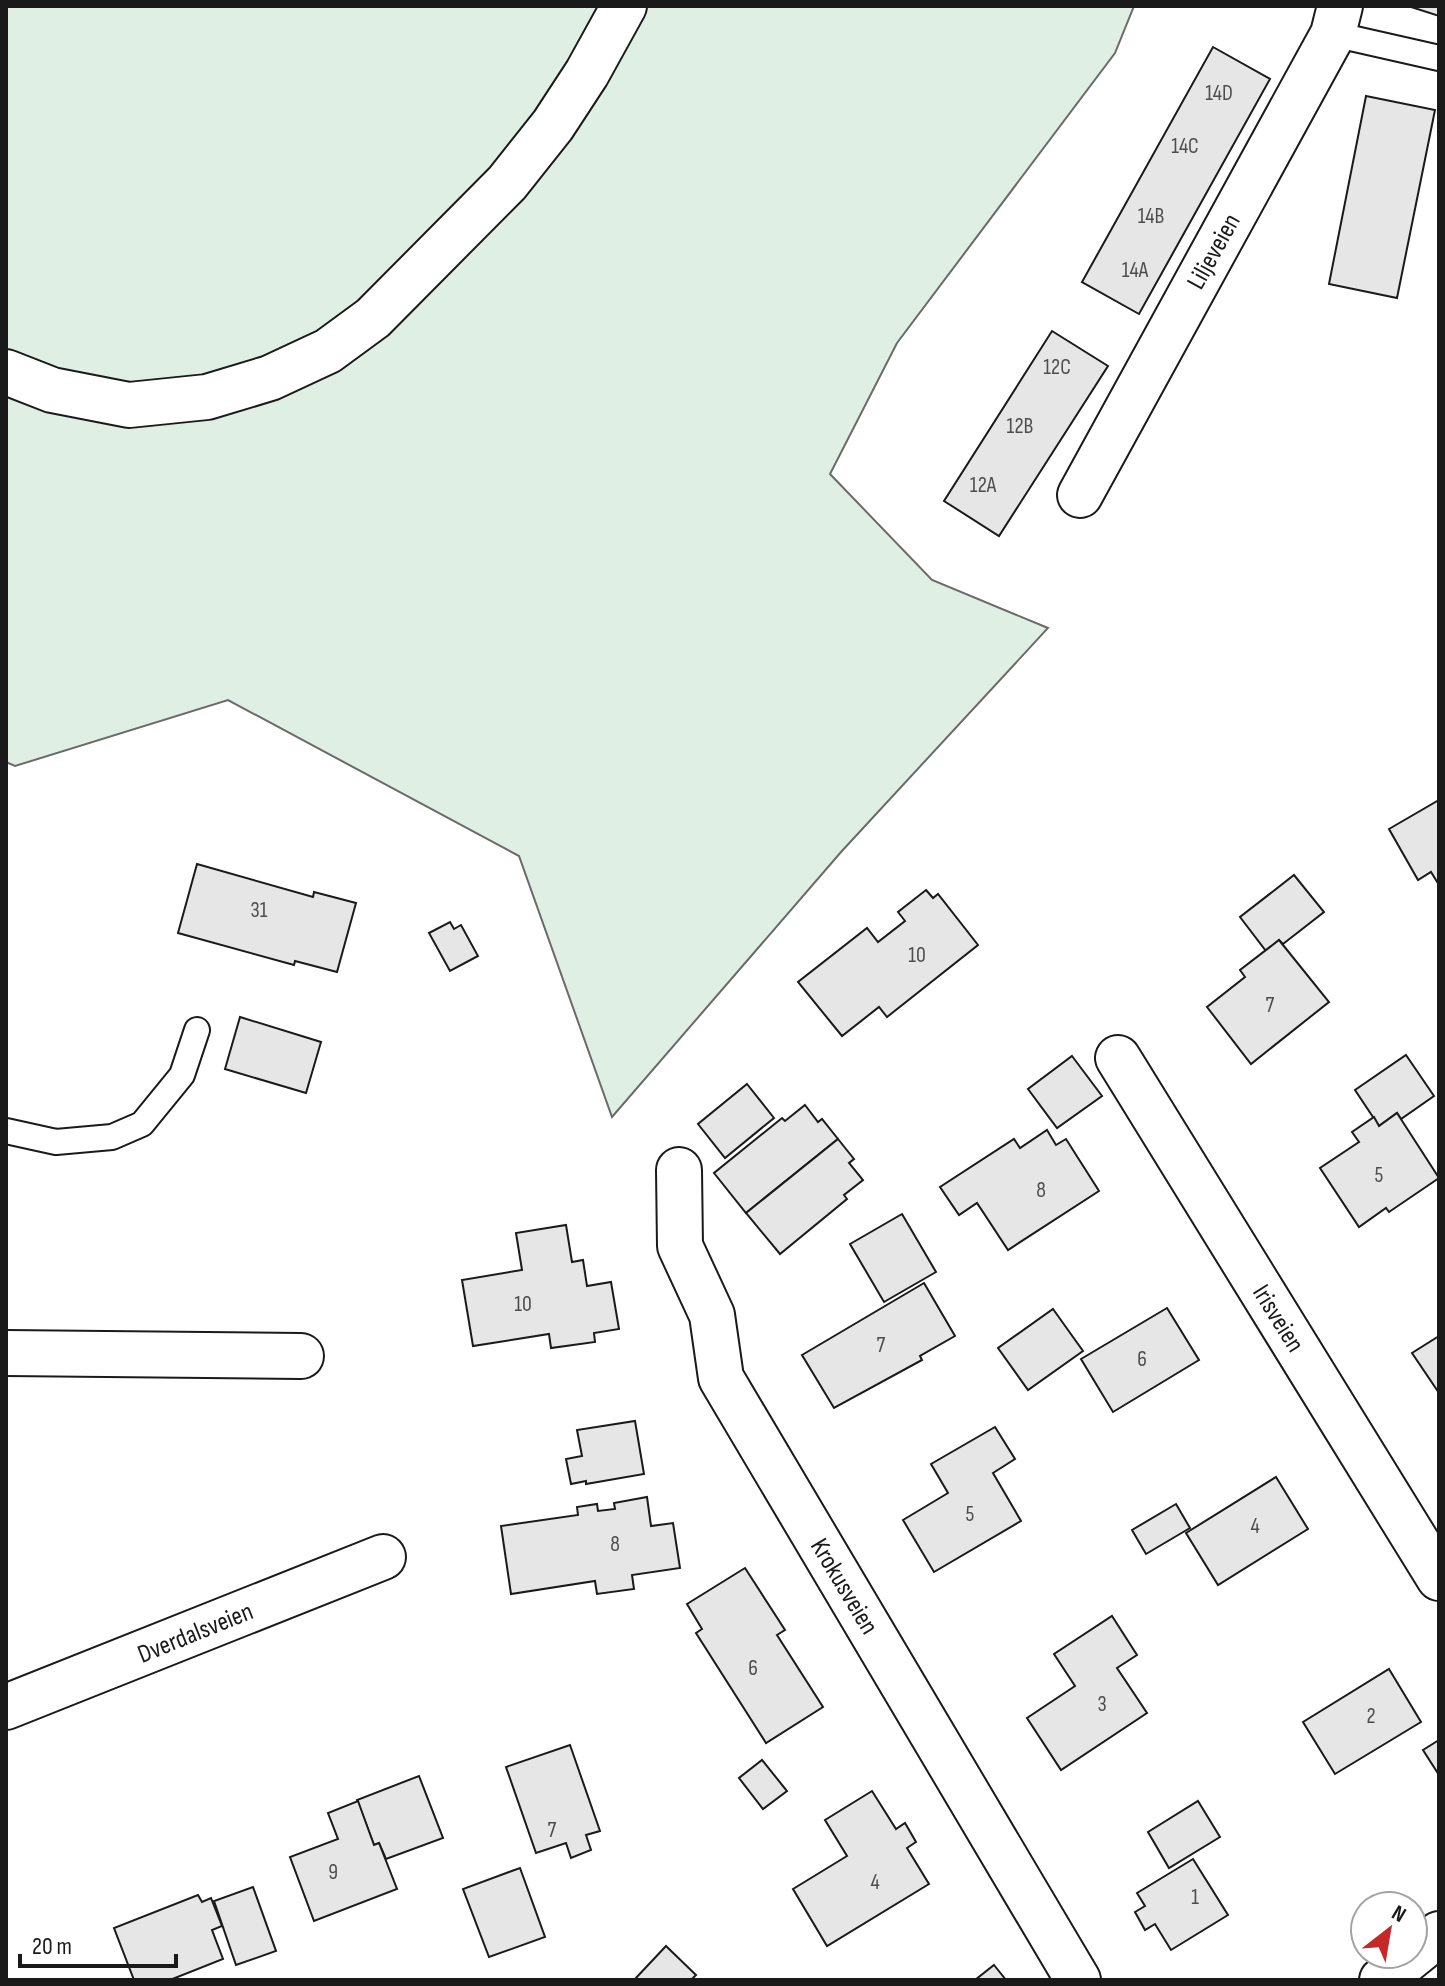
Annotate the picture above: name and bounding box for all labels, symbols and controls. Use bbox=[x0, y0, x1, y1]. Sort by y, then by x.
house number: 14D bbox=[1205, 80, 1233, 107]
house number: 14C bbox=[1171, 133, 1199, 160]
house number: 14B bbox=[1138, 203, 1164, 230]
street label: Liljeveien bbox=[1181, 209, 1248, 295]
house number: 14A bbox=[1122, 257, 1149, 284]
house number: 12C bbox=[1043, 354, 1071, 381]
house number: 12B bbox=[1007, 413, 1033, 440]
house number: 12A bbox=[970, 472, 997, 499]
house number: 31 bbox=[251, 897, 268, 924]
house number: 10 bbox=[908, 942, 926, 969]
house number: 7 bbox=[1266, 992, 1275, 1019]
house number: 5 bbox=[1375, 1162, 1384, 1189]
house number: 8 bbox=[1036, 1177, 1046, 1204]
street label: Irisveien bbox=[1245, 1279, 1310, 1358]
house number: 10 bbox=[514, 1291, 532, 1318]
house number: 7 bbox=[877, 1332, 886, 1359]
house number: 6 bbox=[1137, 1346, 1147, 1373]
house number: 5 bbox=[966, 1501, 975, 1528]
house number: 4 bbox=[1250, 1513, 1260, 1540]
house number: 8 bbox=[610, 1531, 620, 1558]
street label: Krokusveien bbox=[803, 1533, 884, 1640]
street label: Dverdalsveien bbox=[133, 1596, 258, 1671]
house number: 6 bbox=[748, 1655, 758, 1682]
house number: 3 bbox=[1097, 1691, 1107, 1718]
house number: 2 bbox=[1366, 1703, 1376, 1730]
house number: 7 bbox=[548, 1817, 557, 1844]
house number: 9 bbox=[328, 1859, 338, 1886]
house number: 4 bbox=[870, 1869, 880, 1896]
house number: 1 bbox=[1191, 1884, 1199, 1911]
north arrow bbox=[1349, 1890, 1429, 1970]
text: N bbox=[1387, 1900, 1411, 1929]
scale bar bbox=[20, 1918, 176, 1968]
text: 20 m bbox=[32, 1932, 72, 1961]

